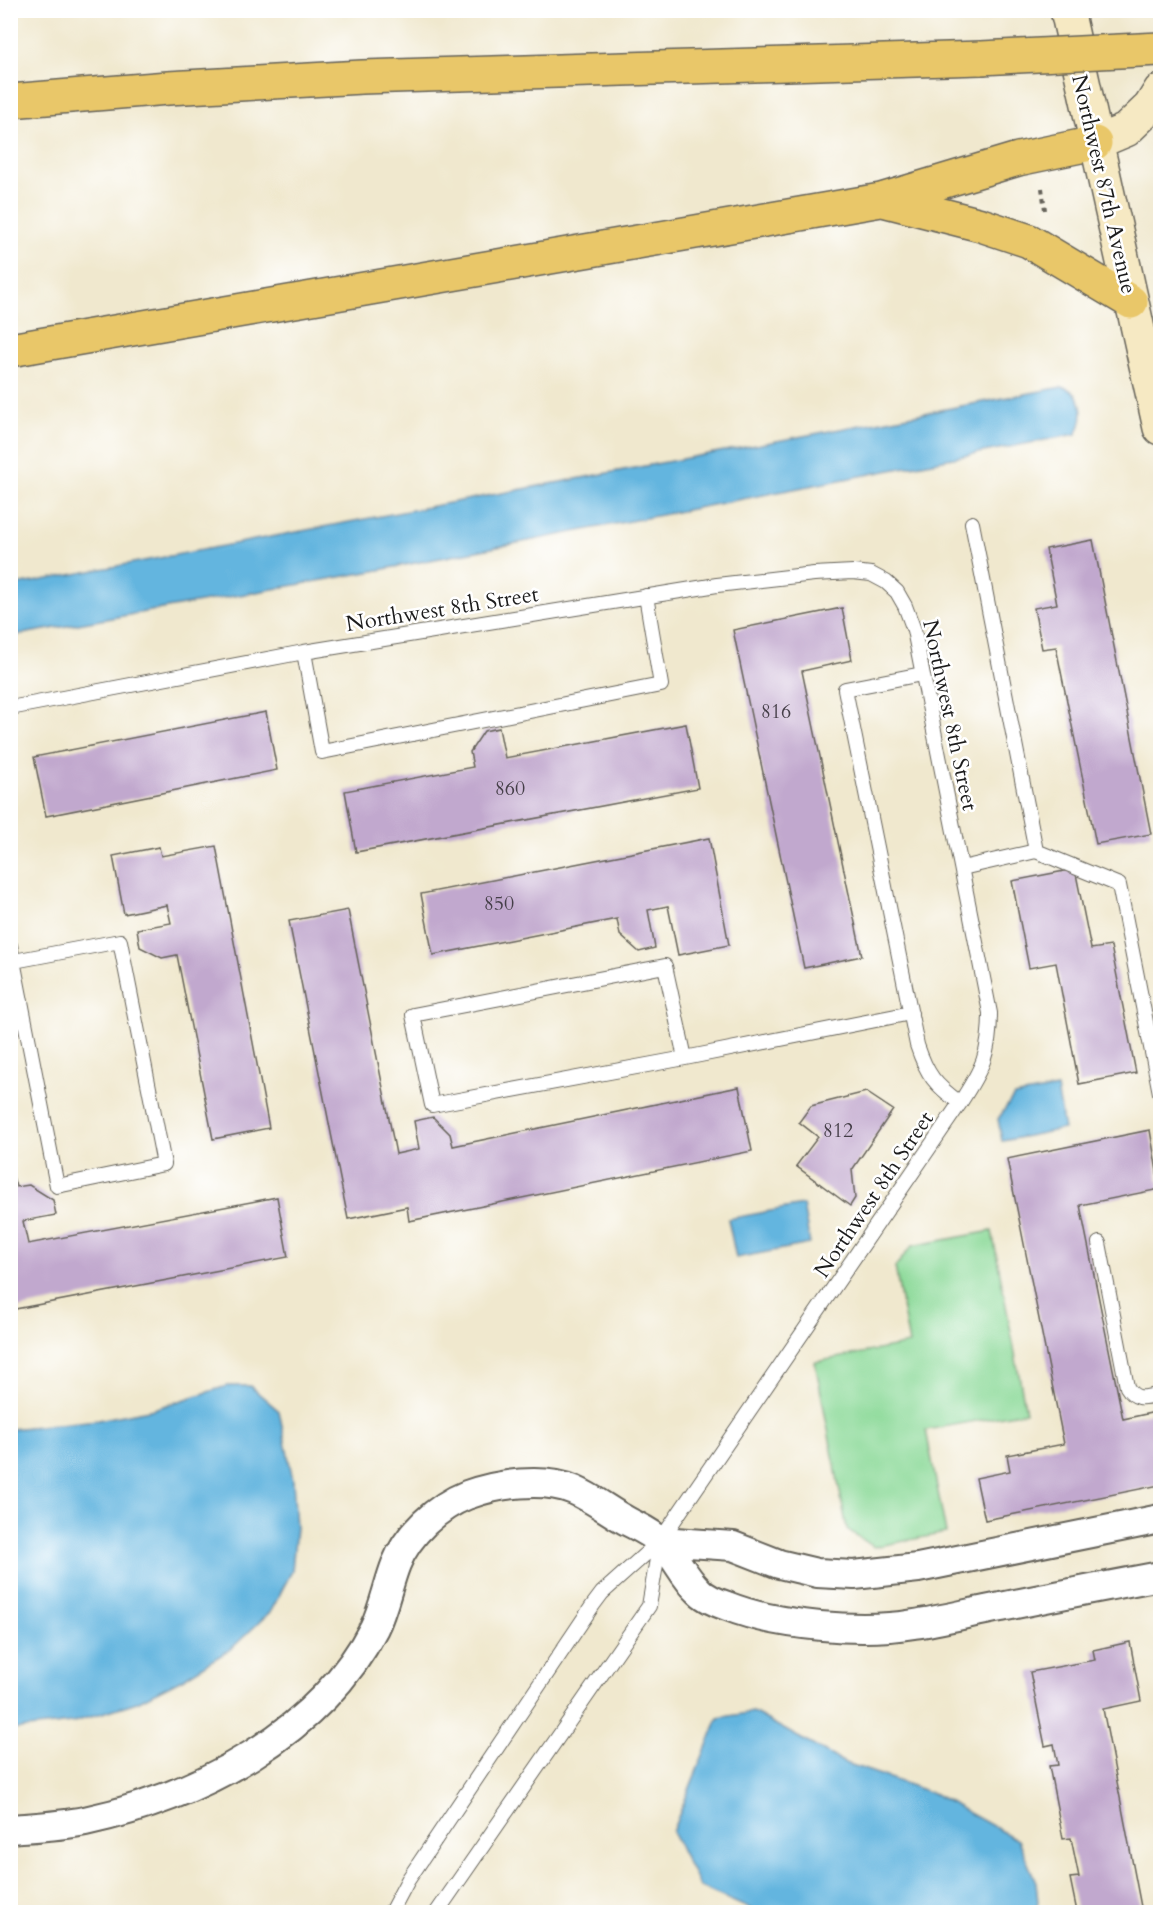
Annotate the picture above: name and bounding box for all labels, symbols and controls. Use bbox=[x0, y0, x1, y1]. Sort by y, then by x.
street label: Northwest 87th Avenue bbox=[1064, 72, 1144, 297]
street label: Northwest 8th Street bbox=[344, 579, 541, 639]
street label: Northwest 8th Street bbox=[915, 617, 985, 814]
house number: 816 bbox=[761, 698, 791, 725]
house number: 860 bbox=[495, 775, 525, 802]
house number: 850 bbox=[484, 890, 514, 917]
street label: Northwest 8th Street bbox=[807, 1105, 941, 1284]
house number: 812 bbox=[823, 1117, 853, 1144]

